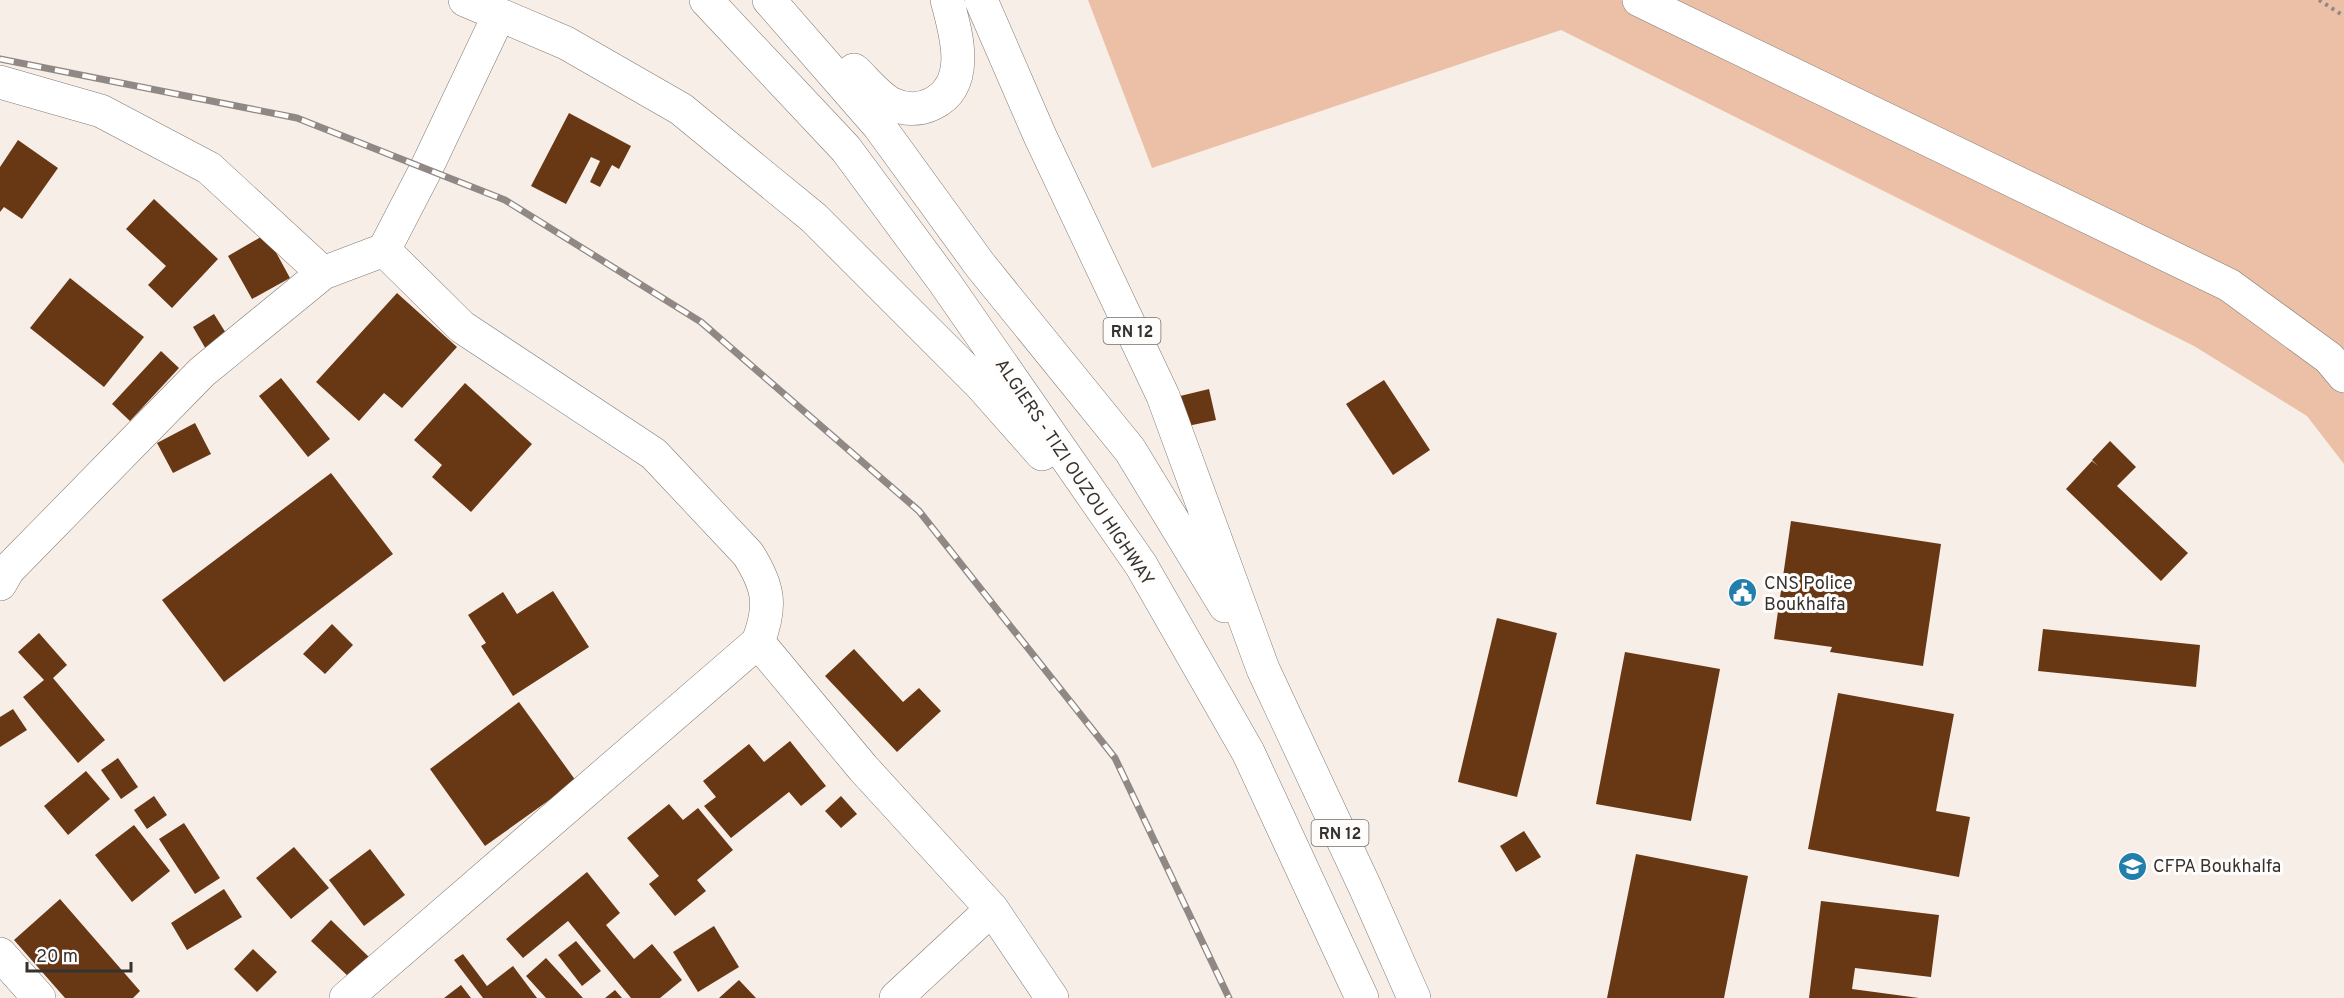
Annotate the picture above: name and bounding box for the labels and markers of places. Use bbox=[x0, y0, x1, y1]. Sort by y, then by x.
place label: CNS Police Boukhalfa bbox=[1764, 573, 1853, 617]
public building icon: CNS Police Boukhalfa bbox=[1727, 577, 1759, 609]
school or university icon: CFPA Boukhalfa bbox=[2116, 850, 2148, 882]
place label: CFPA Boukhalfa bbox=[2153, 856, 2281, 879]

